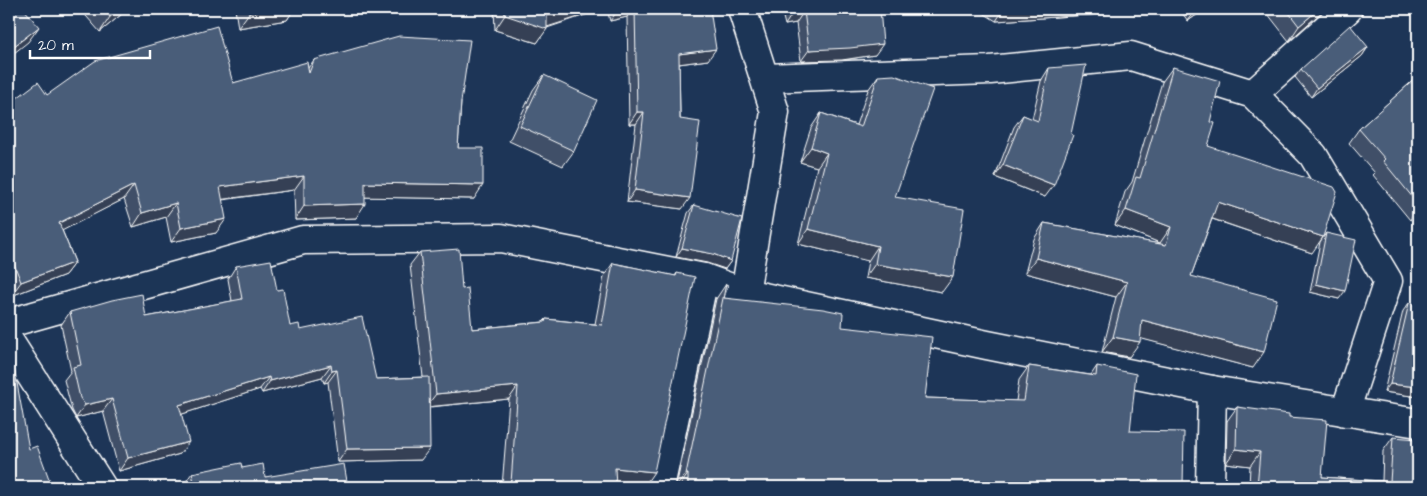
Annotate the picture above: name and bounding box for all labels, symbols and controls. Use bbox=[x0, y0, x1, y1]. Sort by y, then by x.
scale bar bbox=[30, 28, 150, 60]
text: 20 m bbox=[38, 35, 74, 56]

